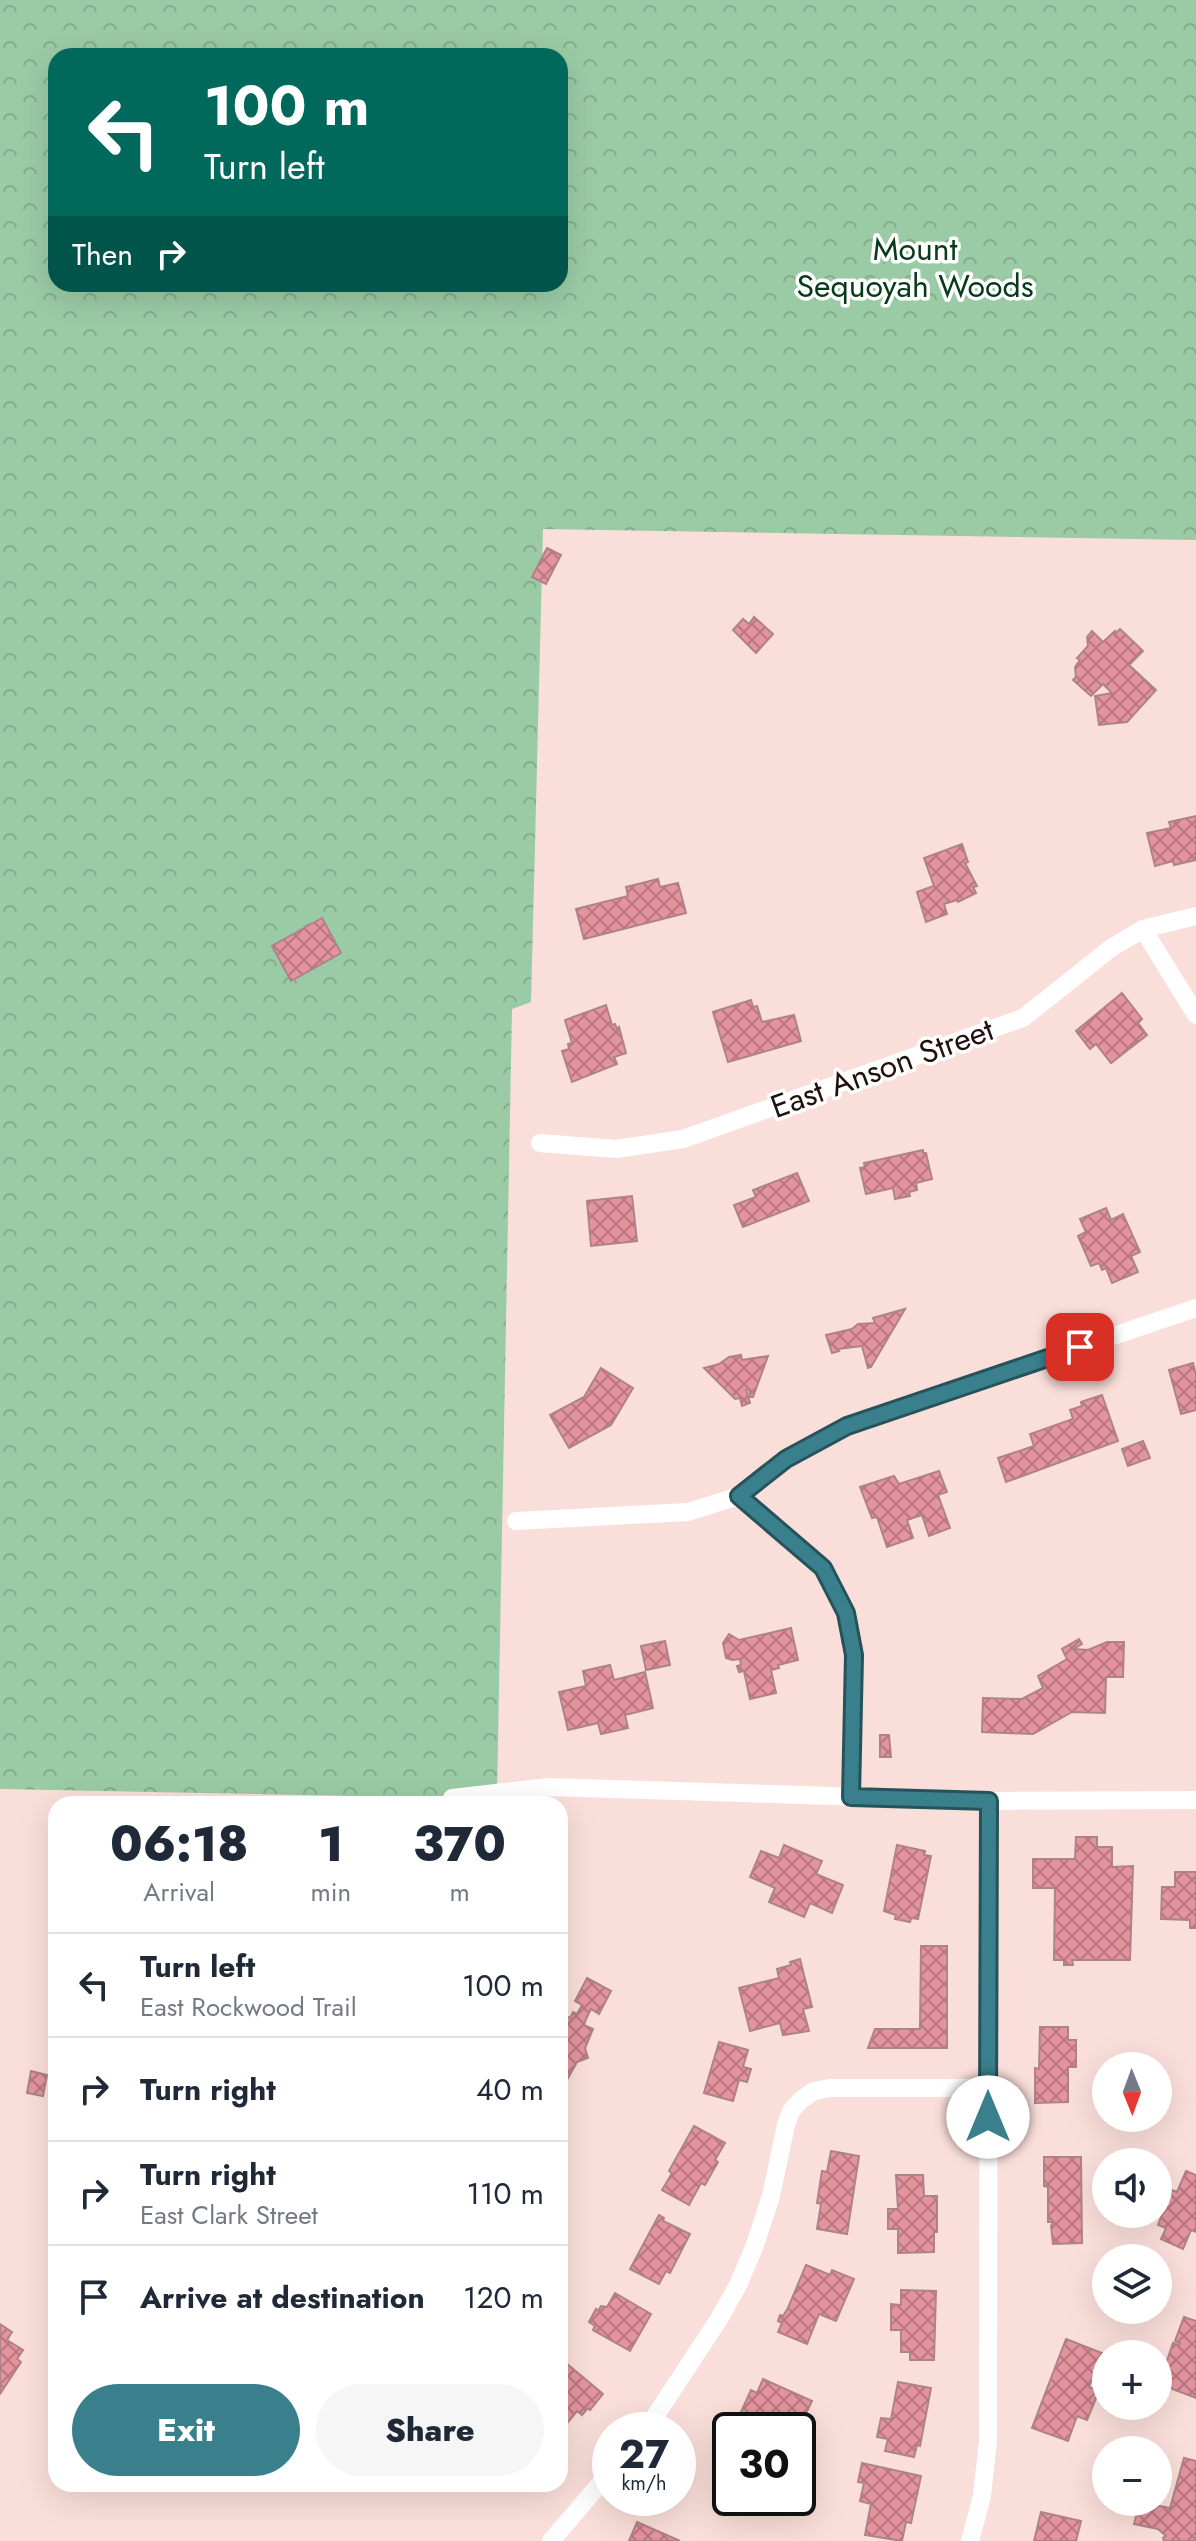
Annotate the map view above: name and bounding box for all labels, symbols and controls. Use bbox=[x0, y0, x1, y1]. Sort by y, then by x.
text: 100 m bbox=[204, 65, 369, 146]
icon: left bbox=[72, 80, 176, 184]
text: Turn left bbox=[204, 140, 325, 192]
park label: Mount Sequoyah Woods bbox=[796, 226, 1034, 309]
icon: right bbox=[149, 232, 193, 276]
text: Then bbox=[72, 233, 133, 276]
street label: East Anson Street bbox=[764, 1006, 1000, 1130]
pin bbox=[1046, 1313, 1114, 1381]
icon: arrive bbox=[1058, 1325, 1102, 1369]
text: 06:18 bbox=[110, 1810, 248, 1879]
text: 1 bbox=[318, 1810, 343, 1879]
text: 370 bbox=[413, 1810, 506, 1879]
text: Arrival bbox=[143, 1873, 215, 1911]
text: min bbox=[310, 1873, 351, 1911]
text: m bbox=[449, 1873, 470, 1911]
text: Turn left bbox=[140, 1945, 255, 1988]
icon: left bbox=[72, 1963, 116, 2007]
text: 100 m bbox=[462, 1964, 544, 2007]
text: East Rockwood Trail bbox=[140, 1988, 357, 2026]
north arrow bbox=[1092, 2052, 1172, 2132]
map controls bbox=[1092, 2052, 1172, 2516]
icon: right bbox=[72, 2067, 116, 2111]
text: Turn right bbox=[140, 2068, 276, 2111]
text: 40 m bbox=[476, 2068, 544, 2111]
position arrow bbox=[946, 2075, 1030, 2159]
button: sound bbox=[1092, 2148, 1172, 2228]
text: Turn right bbox=[140, 2153, 276, 2196]
icon: right bbox=[72, 2171, 116, 2215]
text: 110 m bbox=[467, 2172, 544, 2215]
text: East Clark Street bbox=[140, 2196, 318, 2234]
button: layers bbox=[1092, 2244, 1172, 2324]
icon: arrive bbox=[72, 2275, 116, 2319]
text: Arrive at destination bbox=[140, 2276, 425, 2319]
text: 120 m bbox=[463, 2276, 544, 2319]
button: + bbox=[1092, 2340, 1172, 2420]
button: Exit bbox=[72, 2384, 300, 2476]
button: Share bbox=[316, 2384, 544, 2476]
speed limit sign: 30 bbox=[712, 2412, 816, 2516]
text: 27 bbox=[619, 2425, 669, 2483]
button: − bbox=[1092, 2436, 1172, 2516]
text: km/h bbox=[621, 2469, 667, 2498]

